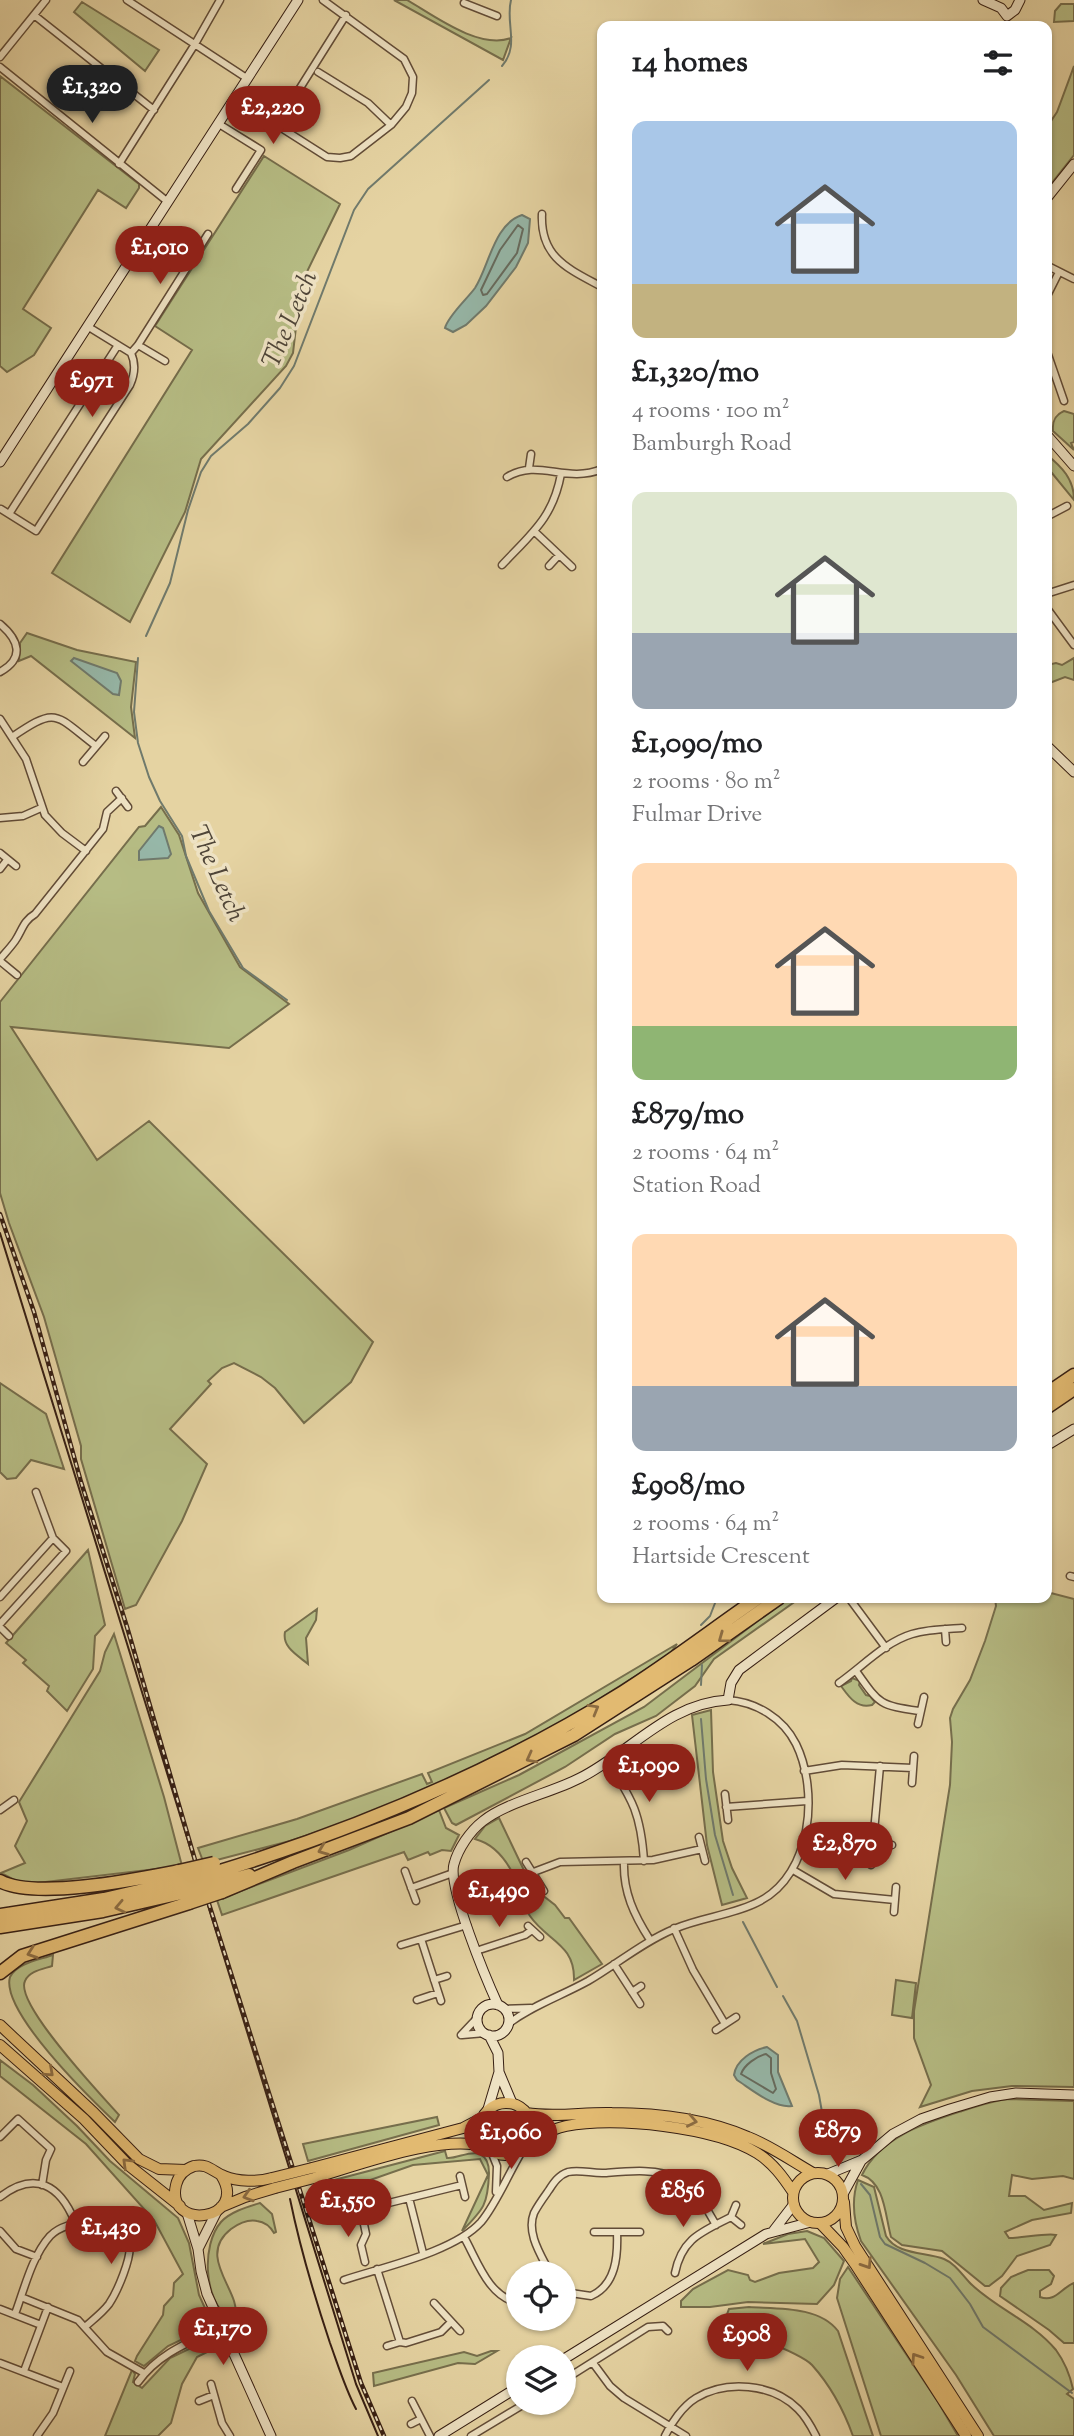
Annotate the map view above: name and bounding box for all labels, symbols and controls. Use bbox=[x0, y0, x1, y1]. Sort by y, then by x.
text: 14 homes bbox=[632, 42, 748, 85]
icon: filters bbox=[979, 44, 1017, 82]
pin: £1,320 bbox=[35, 66, 149, 125]
text: £1,320 bbox=[63, 71, 121, 104]
pin: £2,220 bbox=[216, 86, 330, 146]
text: £2,220 bbox=[241, 92, 305, 125]
icon: home bbox=[762, 166, 888, 292]
pin: £1,010 bbox=[103, 226, 217, 286]
text: £1,010 bbox=[131, 232, 189, 265]
water label: The Letch bbox=[254, 265, 328, 374]
text: £1,320/mo bbox=[632, 352, 759, 395]
pin: £971 bbox=[51, 360, 133, 419]
text: £971 bbox=[70, 365, 114, 398]
text: 4 rooms · 100 m² bbox=[632, 395, 790, 428]
text: Bamburgh Road bbox=[632, 428, 792, 461]
icon: home bbox=[762, 537, 888, 663]
text: £1,090/mo bbox=[632, 723, 763, 766]
text: 2 rooms · 80 m² bbox=[632, 766, 780, 799]
text: Fulmar Drive bbox=[632, 799, 762, 832]
water label: The Letch bbox=[178, 820, 254, 929]
icon: home bbox=[762, 908, 888, 1034]
text: £879/mo bbox=[632, 1094, 744, 1137]
text: 2 rooms · 64 m² bbox=[632, 1137, 779, 1170]
text: Station Road bbox=[632, 1170, 761, 1203]
icon: home bbox=[762, 1279, 888, 1405]
text: £908/mo bbox=[632, 1465, 745, 1508]
text: 2 rooms · 64 m² bbox=[632, 1508, 779, 1541]
text: Hartside Crescent bbox=[632, 1541, 810, 1574]
one-way arrow bbox=[718, 1629, 731, 1642]
one-way arrow bbox=[587, 1704, 600, 1717]
pin: £1,090 bbox=[592, 1744, 706, 1804]
one-way arrow bbox=[526, 1750, 538, 1764]
text: £1,090 bbox=[618, 1750, 680, 1783]
pin: £2,870 bbox=[788, 1822, 902, 1882]
text: £2,870 bbox=[813, 1828, 877, 1861]
one-way arrow bbox=[318, 1842, 330, 1856]
pin: £1,490 bbox=[442, 1870, 556, 1929]
text: £1,490 bbox=[468, 1875, 530, 1908]
one-way arrow bbox=[114, 1899, 126, 1914]
one-way arrow bbox=[26, 1945, 38, 1959]
one-way arrow bbox=[41, 2064, 54, 2076]
pin: £879 bbox=[797, 2110, 879, 2169]
pin: £1,060 bbox=[454, 2112, 568, 2171]
one-way arrow bbox=[686, 2113, 698, 2128]
text: £879 bbox=[815, 2115, 861, 2148]
text: £1,060 bbox=[480, 2117, 542, 2150]
one-way arrow bbox=[122, 2158, 135, 2171]
pin: £856 bbox=[642, 2170, 724, 2229]
text: £856 bbox=[661, 2175, 705, 2208]
pin: £1,550 bbox=[291, 2180, 405, 2239]
text: £1,550 bbox=[321, 2185, 375, 2218]
one-way arrow bbox=[242, 2188, 254, 2203]
pin: £1,430 bbox=[54, 2206, 168, 2266]
text: £1,430 bbox=[81, 2212, 141, 2245]
one-way arrow bbox=[859, 2257, 872, 2270]
map controls bbox=[506, 2261, 576, 2415]
button: locate bbox=[506, 2261, 576, 2331]
pin: £1,170 bbox=[166, 2308, 280, 2367]
text: £1,170 bbox=[194, 2313, 252, 2346]
pin: £908 bbox=[706, 2314, 788, 2373]
text: £908 bbox=[723, 2319, 771, 2352]
button: layers bbox=[506, 2345, 576, 2415]
one-way arrow bbox=[912, 2353, 924, 2366]

